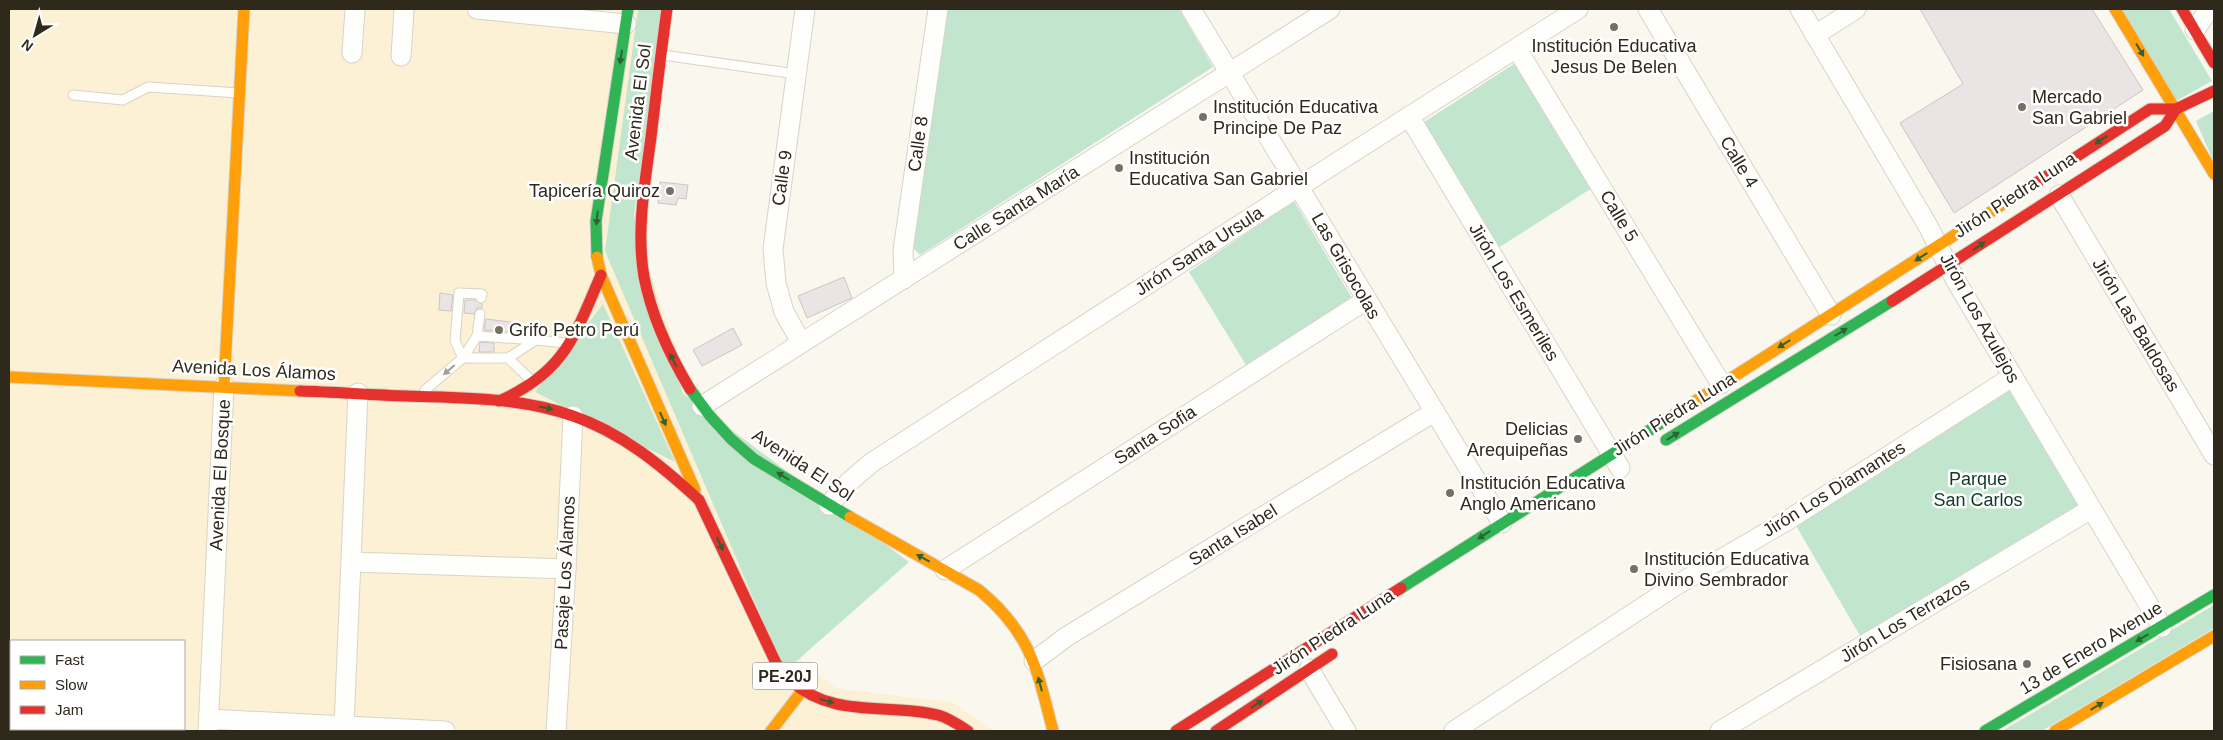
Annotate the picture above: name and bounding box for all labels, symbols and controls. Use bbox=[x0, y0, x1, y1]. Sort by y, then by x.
north arrow bbox=[10, 10, 60, 60]
marker: Institución Educativa Jesus De Belen bbox=[1608, 21, 1620, 33]
text: N bbox=[18, 36, 36, 55]
place label: Institución Educativa Jesus De Belen bbox=[1531, 36, 1698, 77]
street label: Avenida El Sol bbox=[621, 43, 655, 161]
one-way arrow bbox=[2136, 44, 2145, 57]
one-way arrow bbox=[616, 49, 624, 65]
place label: Mercado San Gabriel bbox=[2032, 87, 2127, 128]
place label: Institución Educativa Principe De Paz bbox=[1213, 97, 1379, 138]
marker: Mercado San Gabriel bbox=[2016, 101, 2028, 113]
marker: Institución Educativa Principe De Paz bbox=[1197, 111, 1209, 123]
street label: Calle 8 bbox=[904, 115, 932, 173]
street label: Calle 4 bbox=[1716, 133, 1762, 191]
one-way arrow bbox=[2095, 135, 2108, 145]
place label: Institución Educativa San Gabriel bbox=[1129, 148, 1308, 189]
street label: Jirón Piedra Luna bbox=[1950, 148, 2080, 242]
street label: Calle 9 bbox=[768, 149, 796, 207]
street label: Calle Santa María bbox=[950, 161, 1083, 255]
marker: Institución Educativa San Gabriel bbox=[1113, 162, 1125, 174]
place label: Tapicería Quiroz bbox=[529, 181, 660, 201]
marker: Tapicería Quiroz bbox=[664, 185, 676, 197]
street label: Calle 5 bbox=[1596, 187, 1642, 245]
street label: Jirón Santa Ursula bbox=[1131, 202, 1267, 300]
street label: Las Grisocolas bbox=[1308, 209, 1384, 323]
one-way arrow bbox=[593, 210, 601, 226]
street label: Jirón Los Esmeriles bbox=[1465, 220, 1563, 364]
one-way arrow bbox=[1972, 242, 1986, 251]
street label: Jirón Los Azulejos bbox=[1936, 250, 2024, 386]
one-way arrow bbox=[1914, 252, 1927, 261]
street label: Jirón Las Baldosas bbox=[2088, 255, 2184, 395]
place label: Grifo Petro Perú bbox=[509, 320, 639, 340]
marker: Grifo Petro Perú bbox=[493, 324, 505, 336]
one-way arrow bbox=[1834, 328, 1848, 337]
one-way arrow bbox=[1777, 340, 1790, 349]
one-way arrow bbox=[669, 353, 678, 366]
street label: Avenida Los Álamos bbox=[172, 356, 336, 384]
one-way arrow bbox=[443, 364, 455, 376]
street label: Jirón Piedra Luna bbox=[1609, 368, 1740, 460]
street label: Avenida El Bosque bbox=[206, 399, 234, 551]
street label: Santa Sofia bbox=[1111, 401, 1200, 469]
one-way arrow bbox=[539, 404, 554, 412]
one-way arrow bbox=[659, 412, 667, 426]
place label: Delicias Arequipeñas bbox=[1467, 419, 1568, 460]
street label: Avenida El Sol bbox=[749, 425, 857, 505]
one-way arrow bbox=[1666, 431, 1679, 440]
marker: Delicias Arequipeñas bbox=[1572, 433, 1584, 445]
street label: Jirón Los Diamantes bbox=[1759, 437, 1909, 541]
park label: Parque San Carlos bbox=[1933, 469, 2023, 510]
one-way arrow bbox=[776, 472, 789, 481]
place label: Institución Educativa Anglo Americano bbox=[1460, 473, 1626, 514]
marker: Institución Educativa Anglo Americano bbox=[1444, 487, 1456, 499]
street label: Pasaje Los Álamos bbox=[551, 496, 579, 650]
street label: Santa Isabel bbox=[1185, 500, 1281, 570]
one-way arrow bbox=[1477, 530, 1491, 539]
one-way arrow bbox=[716, 537, 724, 551]
place label: Institución Educativa Divino Sembrador bbox=[1644, 549, 1810, 590]
one-way arrow bbox=[916, 554, 931, 562]
marker: Institución Educativa Divino Sembrador bbox=[1628, 563, 1640, 575]
street label: Jirón Los Terrazos bbox=[1837, 574, 1973, 666]
street label: Jirón Piedra Luna bbox=[1268, 585, 1398, 679]
street label: 13 de Enero Avenue bbox=[2016, 598, 2166, 698]
one-way arrow bbox=[2136, 634, 2149, 643]
legend bbox=[10, 640, 185, 730]
text: Fast bbox=[55, 651, 85, 668]
place label: Fisiosana bbox=[1940, 654, 2018, 674]
marker: Fisiosana bbox=[2021, 658, 2033, 670]
road number: PE-20J bbox=[752, 662, 818, 689]
text: Slow bbox=[55, 676, 88, 693]
one-way arrow bbox=[1036, 677, 1044, 692]
one-way arrow bbox=[820, 698, 835, 706]
one-way arrow bbox=[1250, 699, 1264, 709]
text: Jam bbox=[55, 701, 83, 718]
one-way arrow bbox=[2091, 702, 2104, 711]

